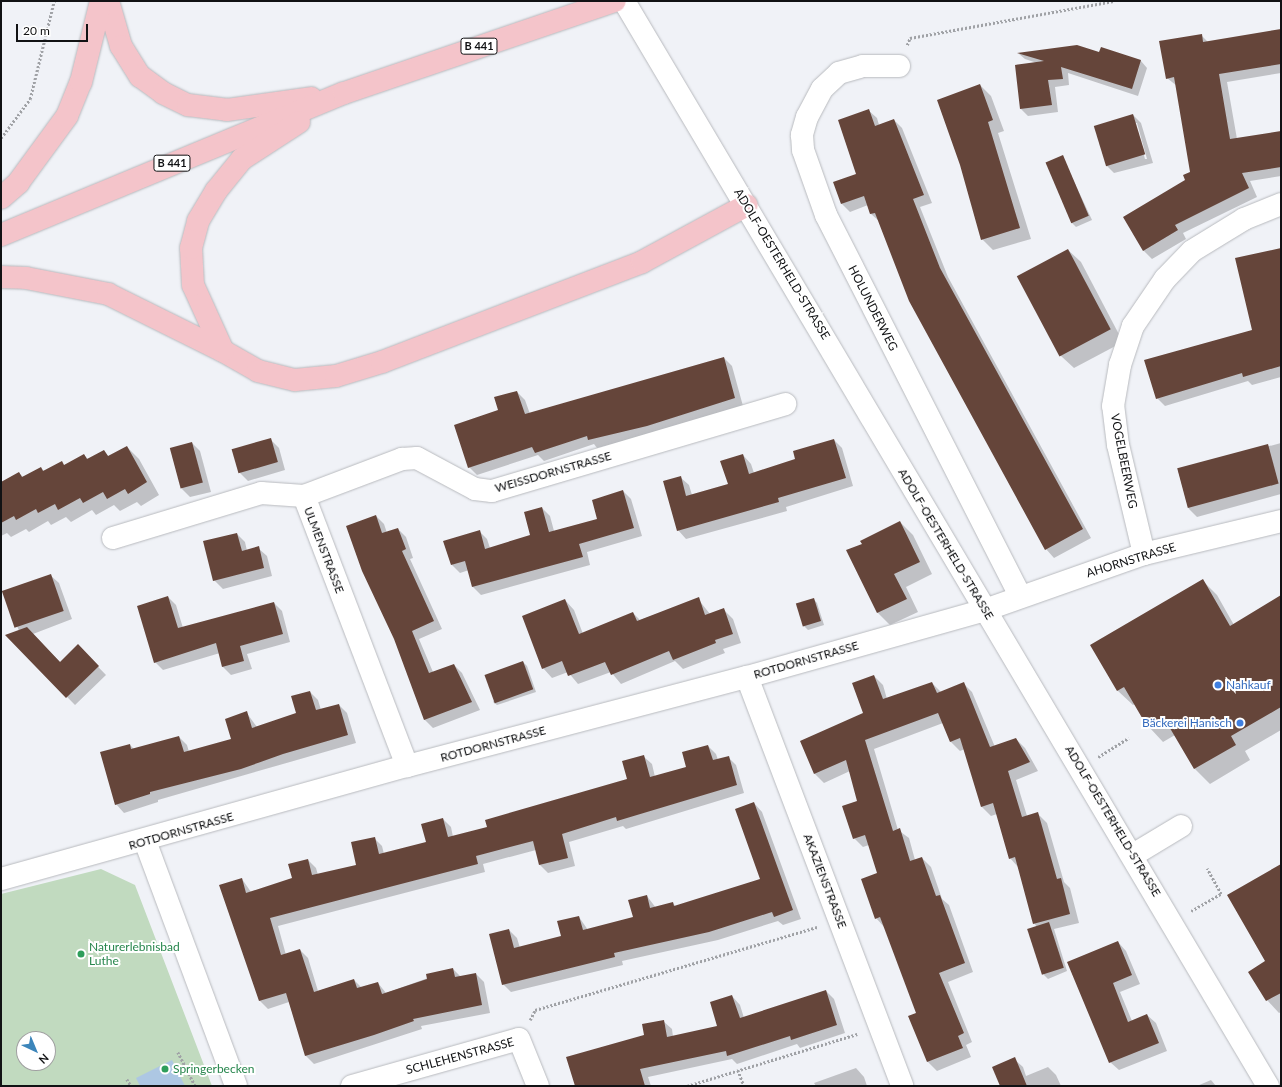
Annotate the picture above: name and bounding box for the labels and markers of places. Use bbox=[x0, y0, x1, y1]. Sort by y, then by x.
place label: Nahkauf bbox=[1226, 678, 1271, 692]
marker: Nahkauf bbox=[1213, 680, 1223, 690]
place label: Bäckerei Hanisch bbox=[1142, 716, 1232, 730]
marker: Bäckerei Hanisch bbox=[1235, 718, 1245, 728]
place label: Naturerlebnisbad Luthe bbox=[89, 940, 180, 968]
marker: Naturerlebnisbad Luthe bbox=[76, 949, 86, 959]
place label: Springerbecken bbox=[173, 1062, 254, 1076]
marker: Springerbecken bbox=[160, 1064, 170, 1074]

